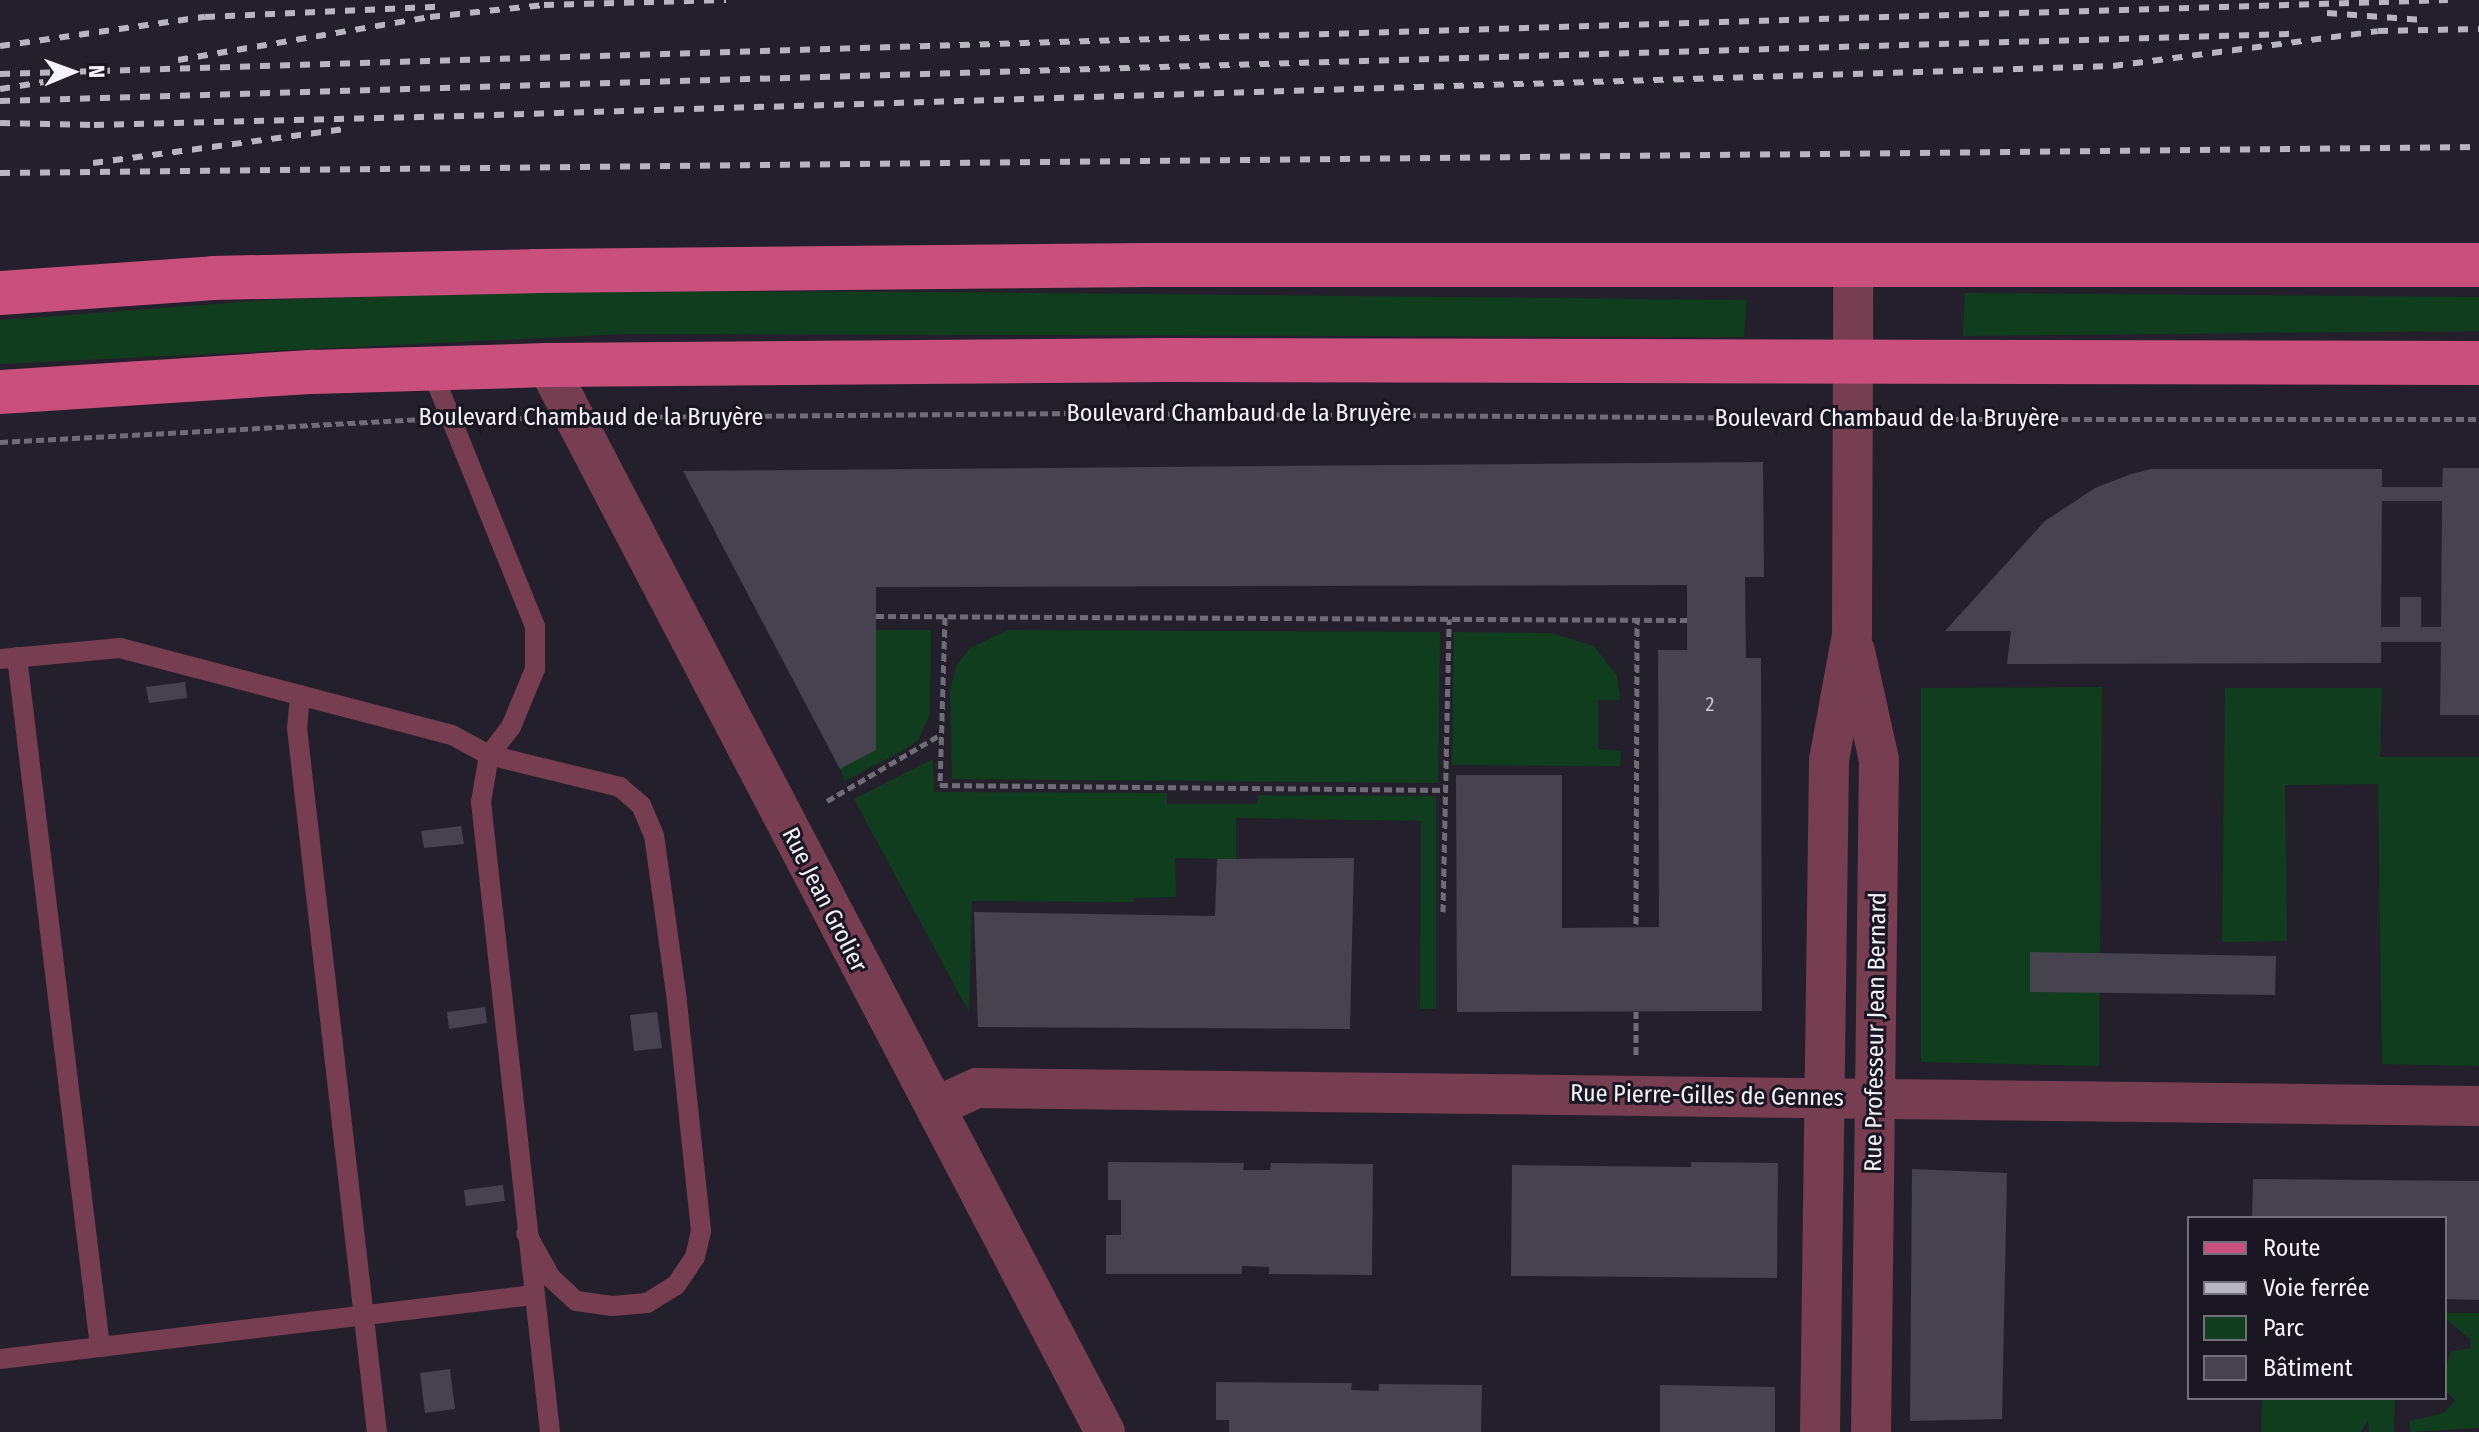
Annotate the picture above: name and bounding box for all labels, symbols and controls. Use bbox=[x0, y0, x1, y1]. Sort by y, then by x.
north arrow bbox=[32, 32, 112, 112]
text: N bbox=[83, 65, 110, 78]
street label: Boulevard Chambaud de la Bruyère bbox=[1067, 400, 1411, 428]
street label: Boulevard Chambaud de la Bruyère bbox=[419, 404, 763, 432]
street label: Boulevard Chambaud de la Bruyère bbox=[1715, 405, 2059, 433]
house number: 2 bbox=[1706, 692, 1714, 716]
street label: Rue Jean Grolier bbox=[775, 823, 873, 977]
street label: Rue Professeur Jean Bernard bbox=[1859, 892, 1893, 1172]
street label: Rue Pierre-Gilles de Gennes bbox=[1570, 1079, 1844, 1113]
legend bbox=[2187, 1216, 2447, 1400]
text: Route bbox=[2263, 1234, 2320, 1262]
text: Voie ferrée bbox=[2263, 1274, 2370, 1302]
text: Parc bbox=[2263, 1314, 2304, 1342]
text: Bâtiment bbox=[2263, 1354, 2353, 1382]

